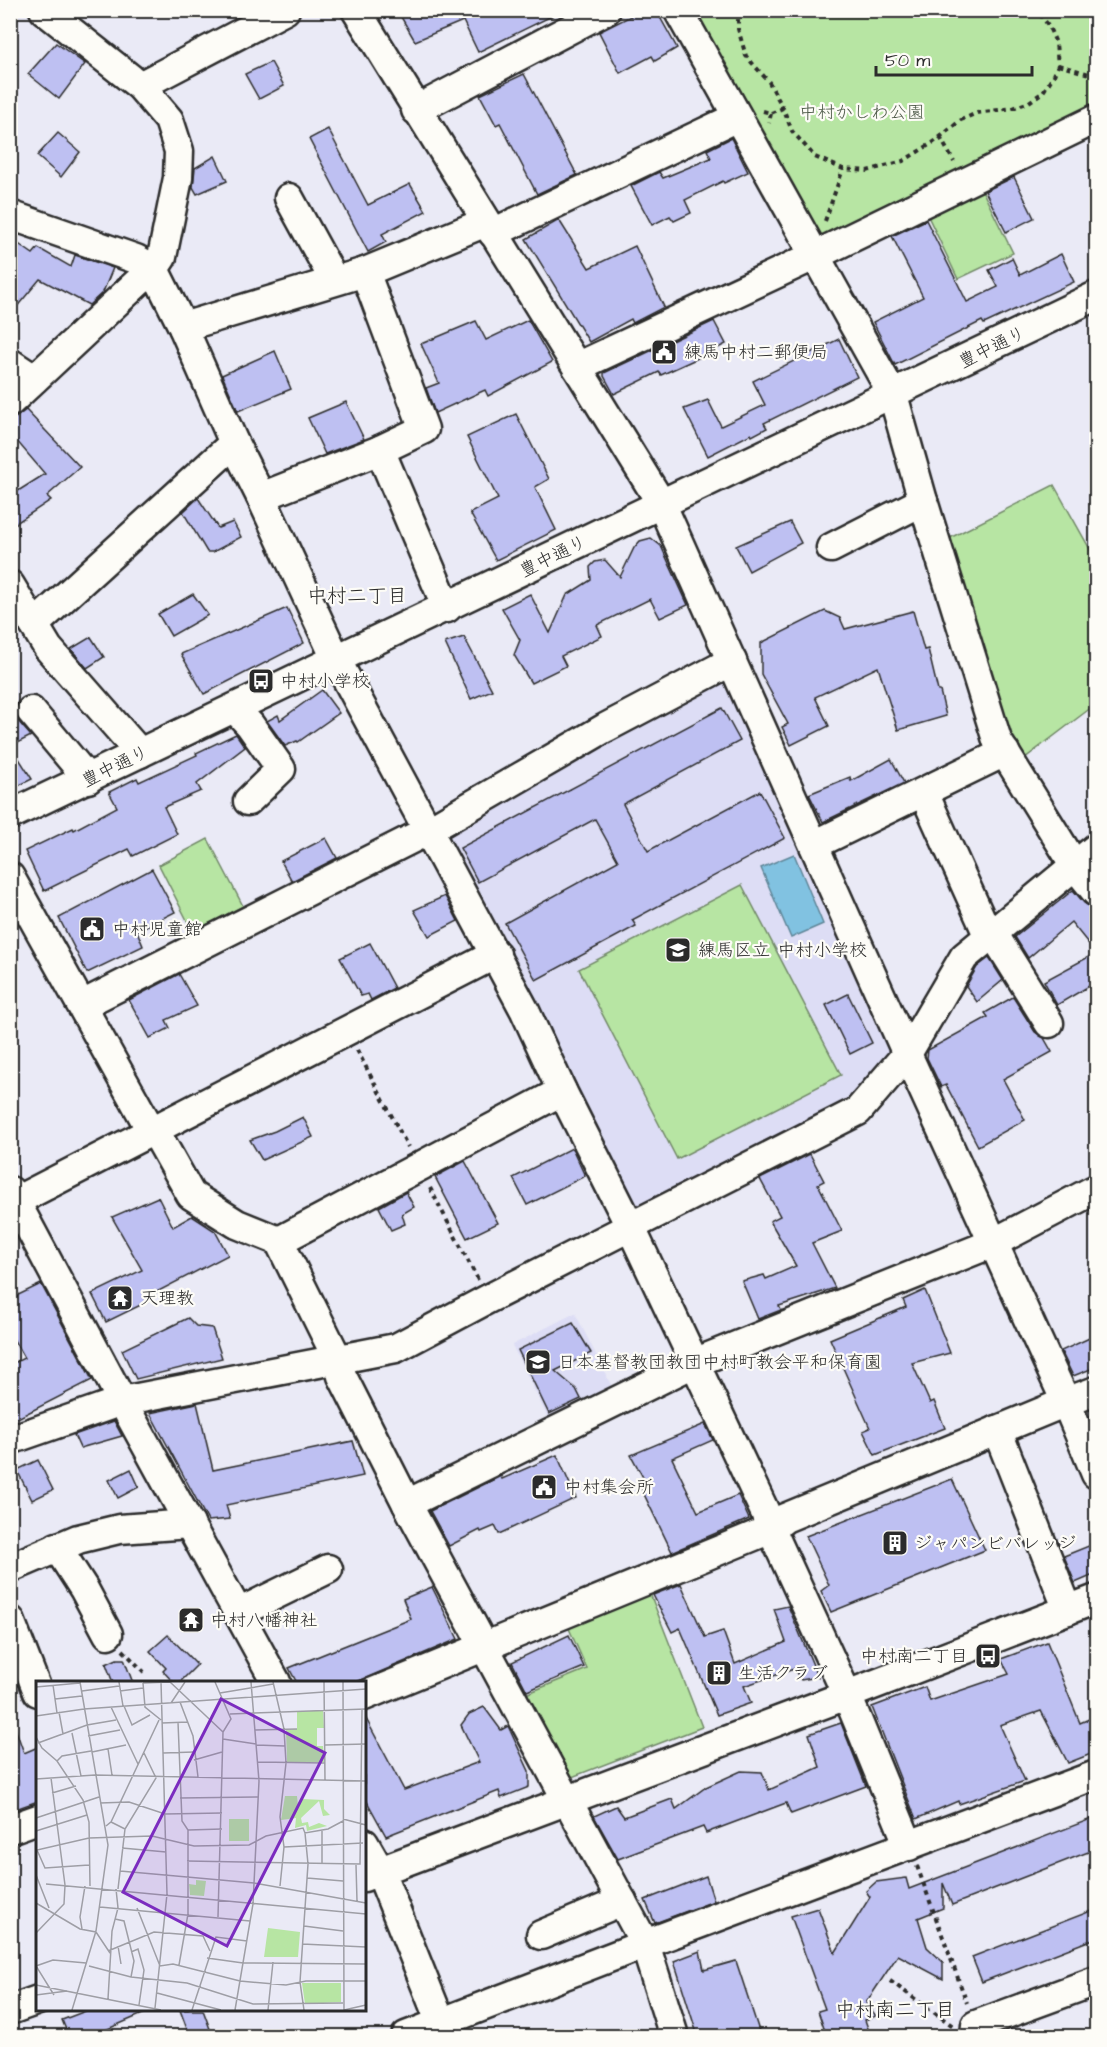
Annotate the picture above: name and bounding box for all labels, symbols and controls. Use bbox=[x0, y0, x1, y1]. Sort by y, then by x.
scale bar bbox=[876, 39, 1032, 77]
text: 50 m bbox=[885, 48, 930, 73]
park label: 中村かしわ公園 bbox=[799, 100, 925, 125]
street label: 豊中通り bbox=[954, 320, 1030, 374]
public building icon: 練馬中村二郵便局 bbox=[649, 337, 679, 367]
place label: 練馬中村二郵便局 bbox=[684, 340, 828, 365]
street label: 豊中通り bbox=[515, 529, 591, 583]
district label: 中村二丁目 bbox=[307, 582, 407, 610]
bus stop icon: 中村小学校 bbox=[246, 666, 276, 696]
place label: 中村小学校 bbox=[280, 669, 370, 694]
street label: 豊中通り bbox=[77, 739, 153, 793]
public building icon: 中村児童館 bbox=[77, 914, 107, 944]
place label: 中村児童館 bbox=[112, 917, 202, 942]
school or university icon: 練馬区立 中村小学校 bbox=[663, 935, 693, 965]
place label: 練馬区立 中村小学校 bbox=[698, 938, 867, 963]
temple icon: 天理教 bbox=[105, 1283, 135, 1313]
place label: 天理教 bbox=[140, 1286, 194, 1311]
school or university icon: 日本基督教団教団中村町教会平和保育園 bbox=[523, 1347, 553, 1377]
place label: 日本基督教団教団中村町教会平和保育園 bbox=[558, 1350, 882, 1375]
public building icon: 中村集会所 bbox=[529, 1472, 559, 1502]
place label: 中村集会所 bbox=[564, 1475, 654, 1500]
building icon: ジャパンビバレッジ bbox=[880, 1528, 910, 1558]
place label: ジャパンビバレッジ bbox=[914, 1531, 1076, 1556]
temple icon: 中村八幡神社 bbox=[176, 1605, 206, 1635]
place label: 中村八幡神社 bbox=[210, 1608, 318, 1633]
bus stop icon: 中村南二丁目 bbox=[973, 1641, 1003, 1671]
place label: 中村南二丁目 bbox=[860, 1644, 968, 1669]
building icon: 生活クラブ bbox=[704, 1658, 734, 1688]
place label: 生活クラブ bbox=[738, 1661, 828, 1686]
inset map bbox=[36, 1681, 366, 2011]
district label: 中村南二丁目 bbox=[835, 1996, 955, 2024]

